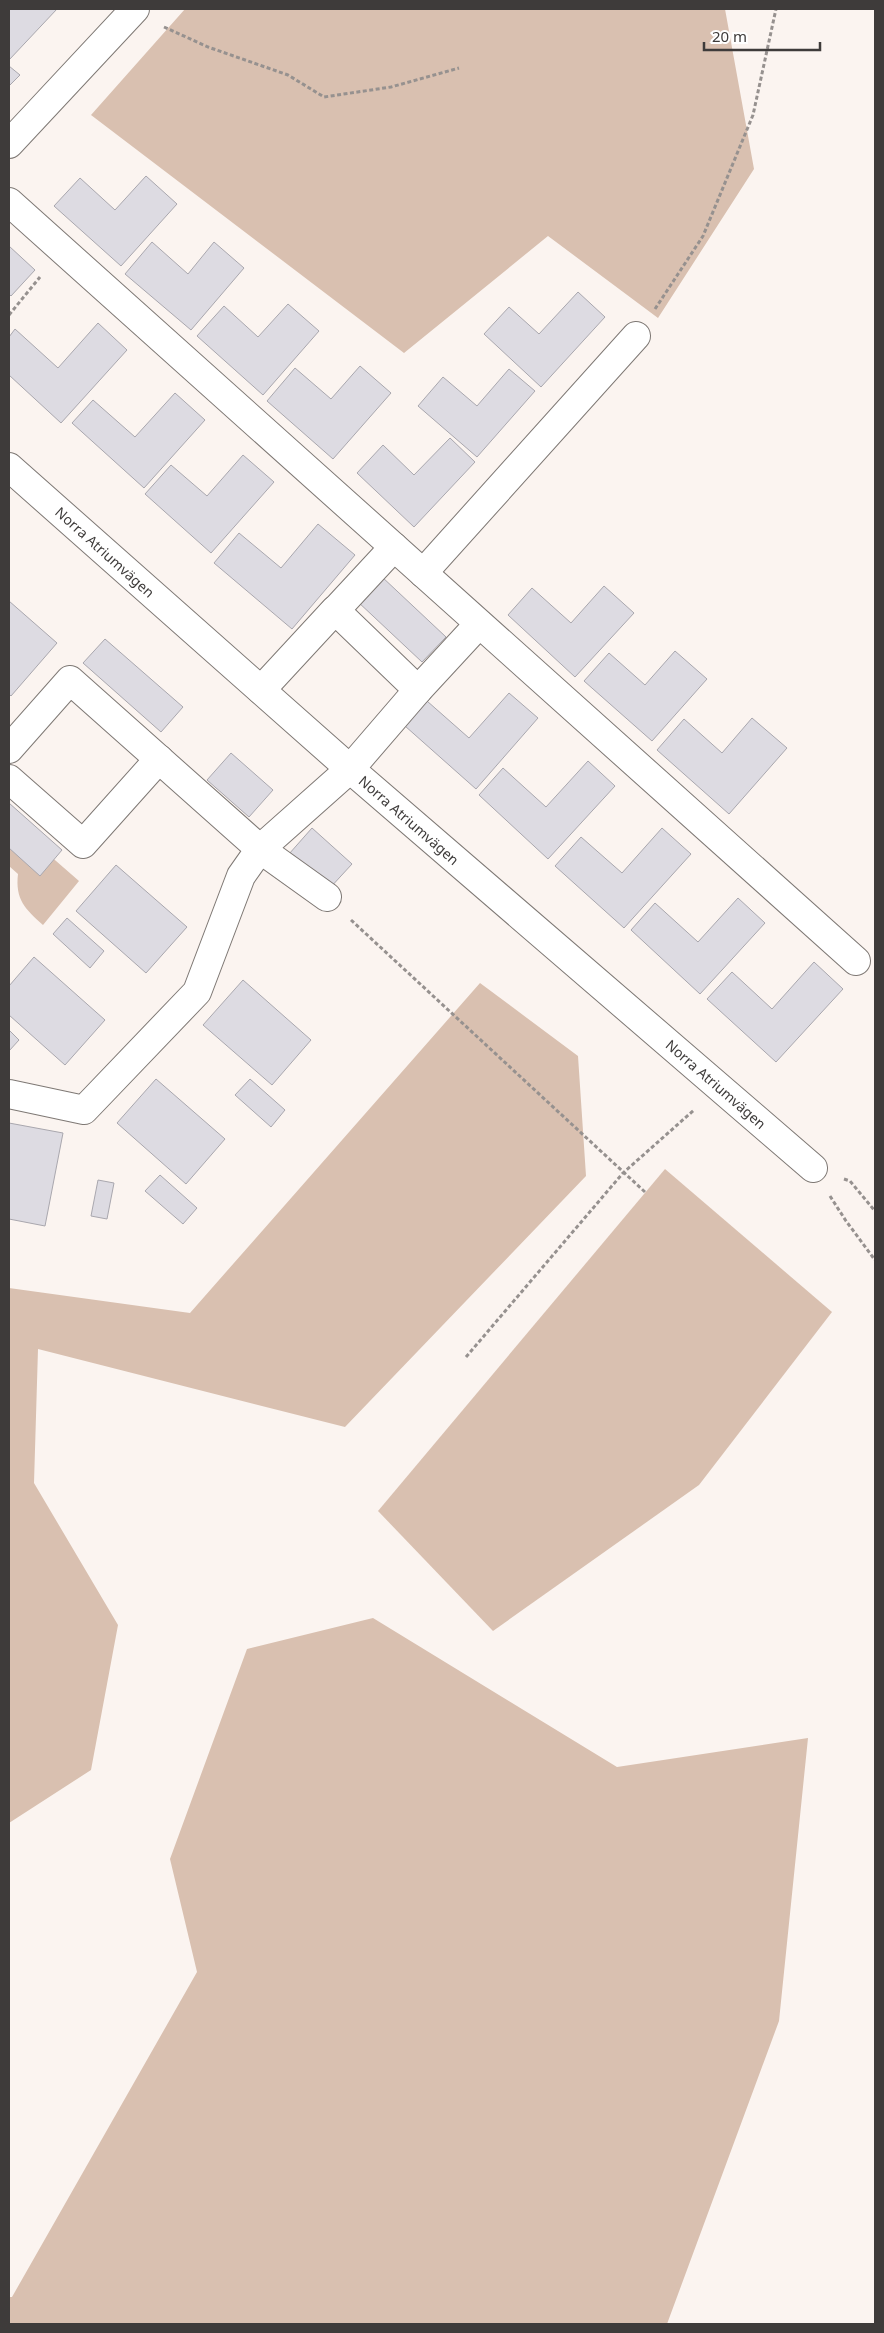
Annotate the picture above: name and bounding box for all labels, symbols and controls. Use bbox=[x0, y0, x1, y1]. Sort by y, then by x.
scale bar bbox=[704, 20, 820, 52]
text: 20 m bbox=[712, 26, 747, 46]
street label: Norra Atriumvägen bbox=[51, 502, 159, 602]
street label: Norra Atriumvägen bbox=[355, 771, 463, 869]
street label: Norra Atriumvägen bbox=[662, 1035, 770, 1133]

